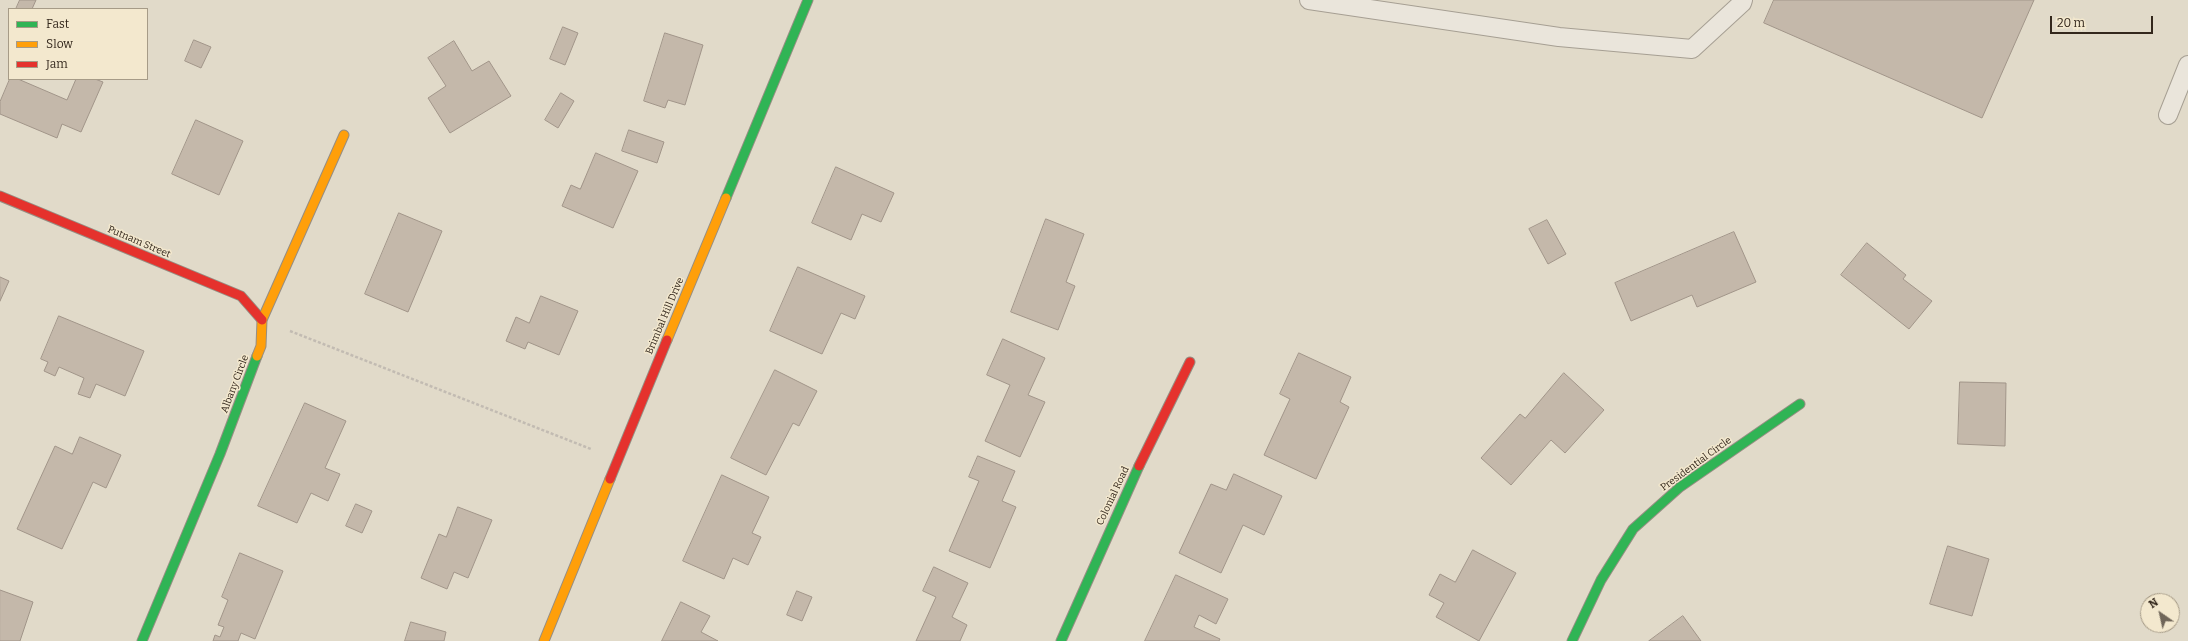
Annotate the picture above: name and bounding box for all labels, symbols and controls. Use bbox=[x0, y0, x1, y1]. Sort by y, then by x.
legend bbox=[8, 8, 148, 80]
scale bar bbox=[2052, 8, 2155, 34]
text: 20 m bbox=[2057, 16, 2085, 30]
text: Fast bbox=[46, 17, 69, 31]
text: Slow bbox=[46, 37, 73, 51]
text: Jam bbox=[46, 57, 68, 71]
street label: Putnam Street bbox=[106, 223, 172, 261]
street label: Brimbal Hill Drive bbox=[643, 276, 687, 356]
street label: Albany Circle bbox=[218, 353, 252, 415]
street label: Presidential Circle bbox=[1658, 434, 1734, 494]
street label: Colonial Road bbox=[1094, 465, 1132, 527]
north arrow bbox=[2140, 593, 2180, 633]
text: N bbox=[2146, 596, 2161, 611]

